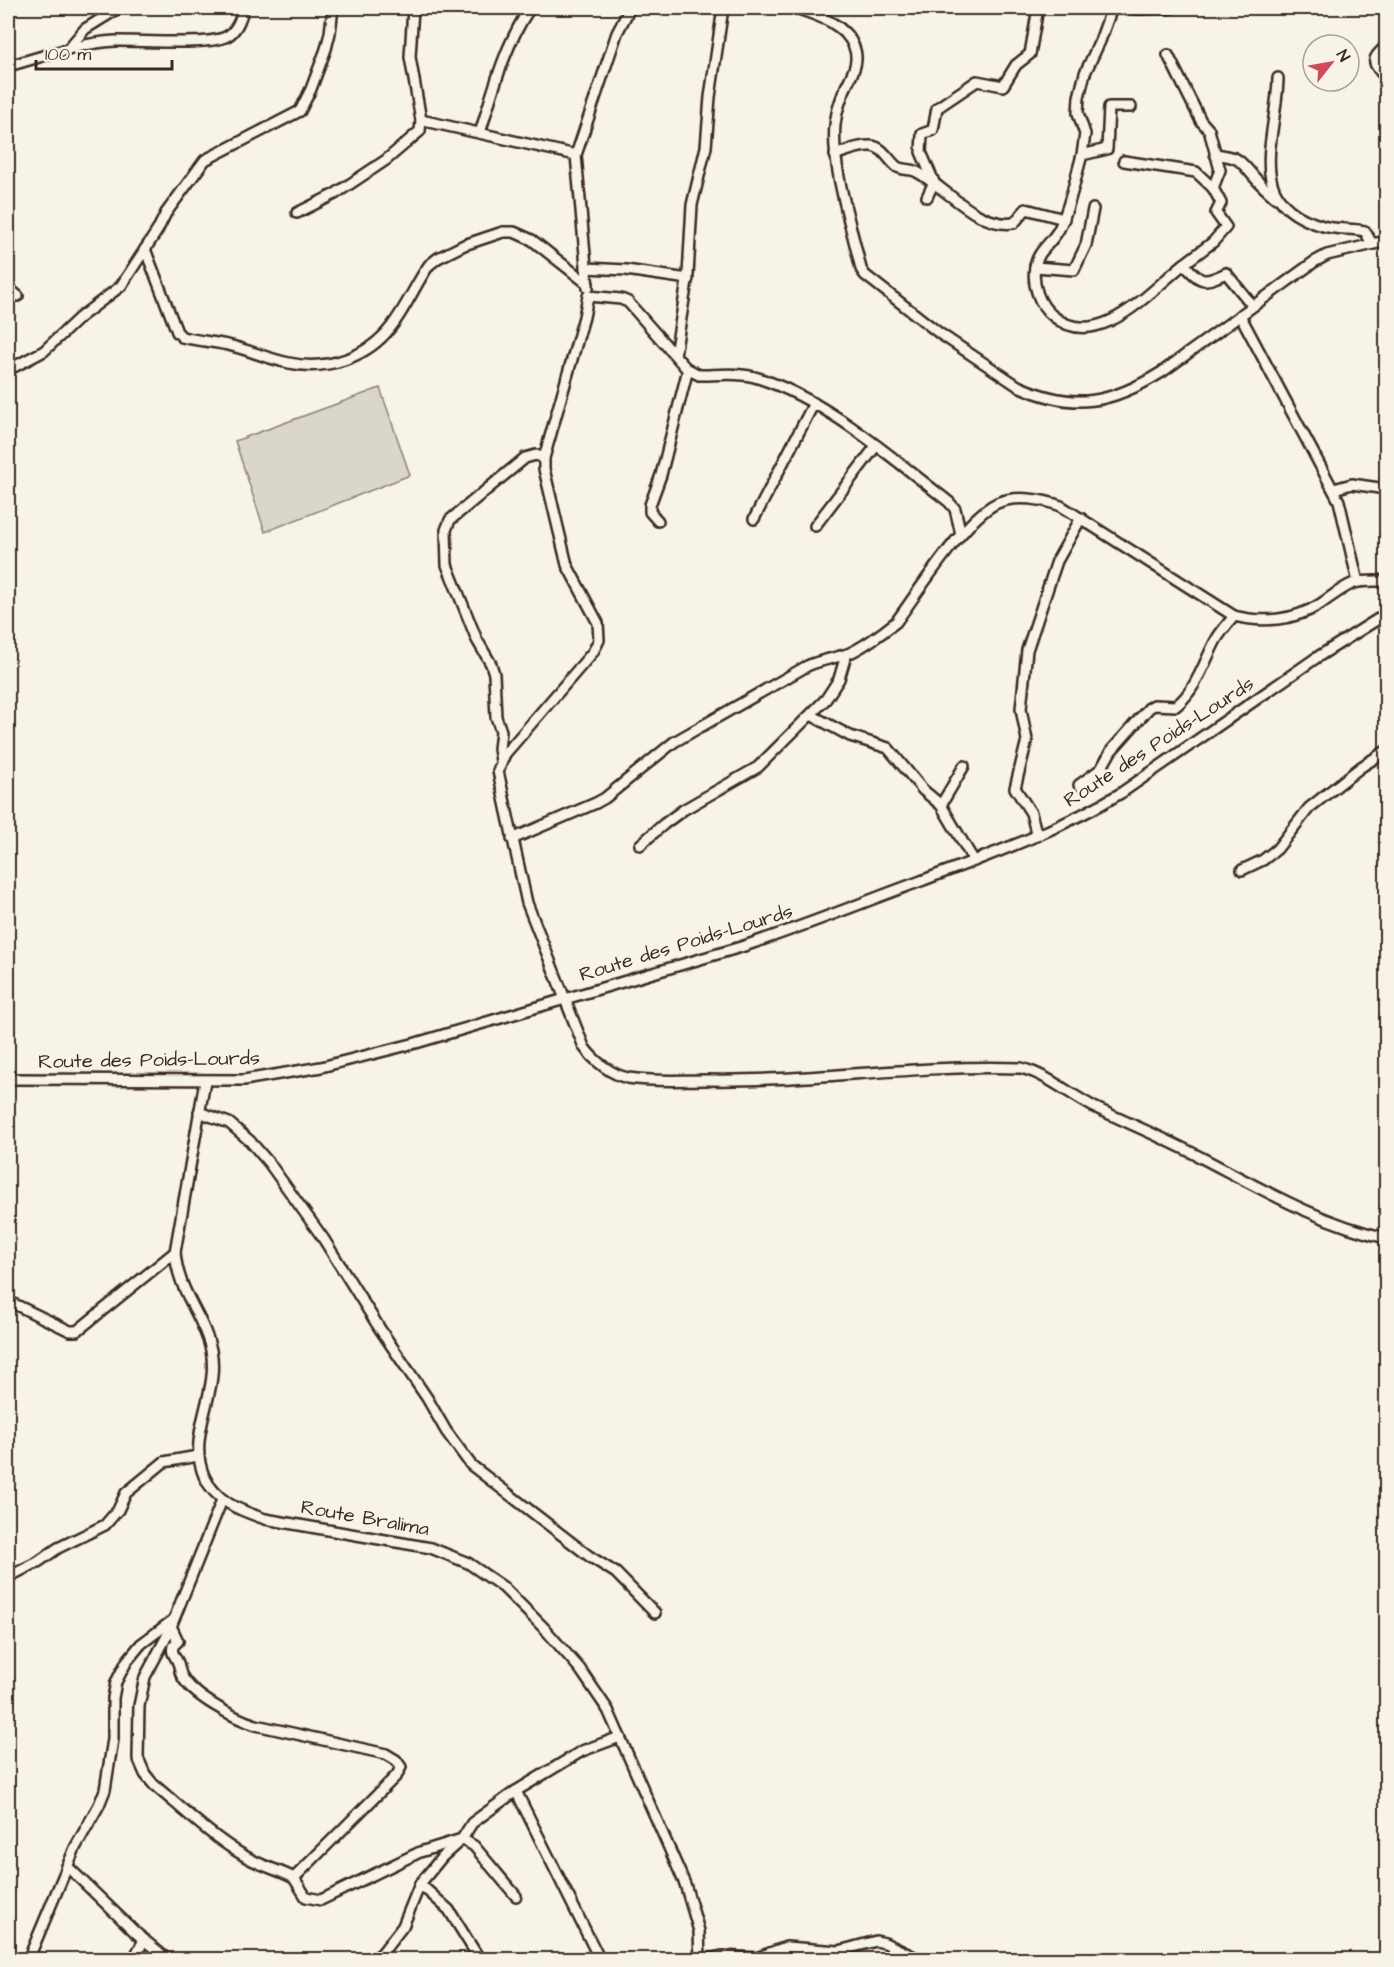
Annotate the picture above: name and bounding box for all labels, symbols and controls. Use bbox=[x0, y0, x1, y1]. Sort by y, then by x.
scale bar bbox=[36, 33, 172, 71]
north arrow bbox=[1301, 33, 1361, 93]
text: 100 m bbox=[45, 42, 91, 67]
text: N bbox=[1331, 46, 1355, 66]
street label: Route des Poids-Lourds bbox=[1058, 670, 1260, 814]
street label: Route des Poids-Lourds bbox=[576, 897, 796, 989]
street label: Route des Poids-Lourds bbox=[38, 1044, 260, 1076]
street label: Route Bralima bbox=[299, 1493, 431, 1543]

